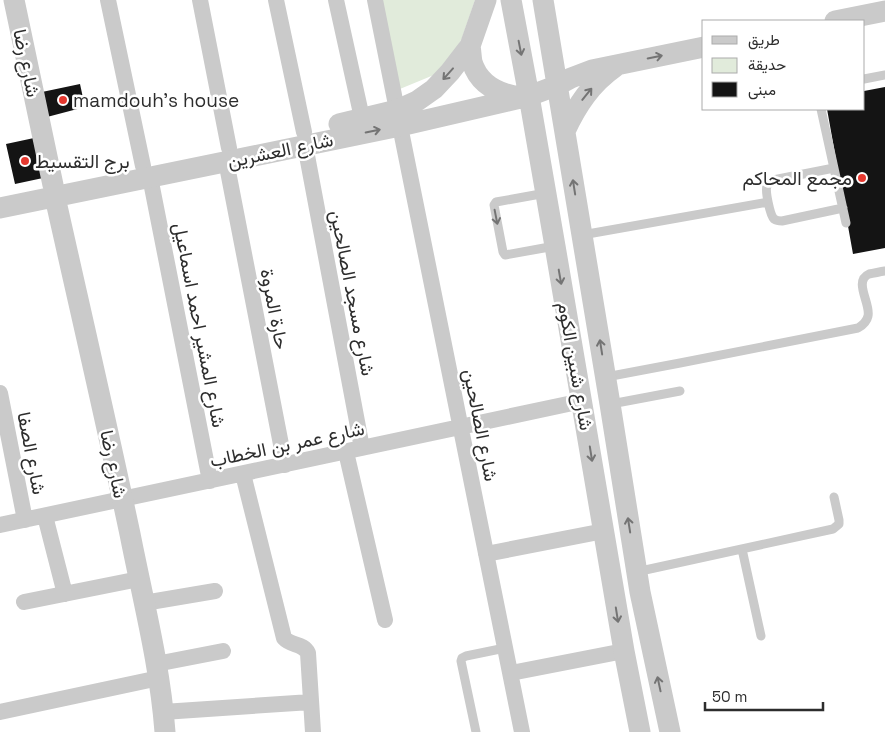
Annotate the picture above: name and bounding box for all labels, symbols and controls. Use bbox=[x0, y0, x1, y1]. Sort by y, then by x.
legend bbox=[702, 20, 865, 110]
street label: شارع رضا bbox=[7, 27, 46, 99]
text: طريق bbox=[748, 30, 780, 50]
one-way arrow bbox=[516, 39, 525, 55]
one-way arrow bbox=[646, 52, 662, 62]
text: حديقة bbox=[748, 55, 786, 74]
one-way arrow bbox=[442, 67, 454, 80]
text: مبنى bbox=[748, 80, 776, 100]
one-way arrow bbox=[581, 87, 592, 100]
place label: mamdouh's house bbox=[73, 88, 239, 113]
marker: mamdouh's house bbox=[57, 94, 69, 106]
one-way arrow bbox=[365, 126, 381, 135]
street label: شارع العشرين bbox=[225, 127, 335, 174]
place label: برج التقسيط bbox=[35, 149, 130, 174]
marker: برج التقسيط bbox=[19, 155, 31, 167]
place label: مجمع المحاكم bbox=[743, 166, 852, 192]
marker: مجمع المحاكم bbox=[856, 172, 868, 184]
one-way arrow bbox=[569, 179, 579, 195]
street label: شارع مسجد الصالحين bbox=[324, 208, 381, 378]
one-way arrow bbox=[492, 208, 502, 224]
street label: شارع المشير احمد اسماعيل bbox=[167, 221, 232, 430]
street label: حارة المروة bbox=[254, 267, 295, 352]
one-way arrow bbox=[556, 268, 566, 284]
street label: شارع شبين الكوم bbox=[552, 300, 599, 432]
one-way arrow bbox=[595, 339, 605, 355]
street label: شارع الصالحين bbox=[457, 367, 504, 483]
street label: شارع الصفا bbox=[11, 410, 52, 497]
street label: شارع عمر بن الخطاب bbox=[207, 416, 367, 473]
street label: شارع رضا bbox=[94, 428, 133, 500]
one-way arrow bbox=[586, 446, 596, 462]
one-way arrow bbox=[624, 517, 634, 533]
one-way arrow bbox=[613, 606, 623, 622]
one-way arrow bbox=[654, 677, 664, 693]
scale bar bbox=[705, 680, 822, 712]
text: 50 m bbox=[712, 687, 747, 706]

